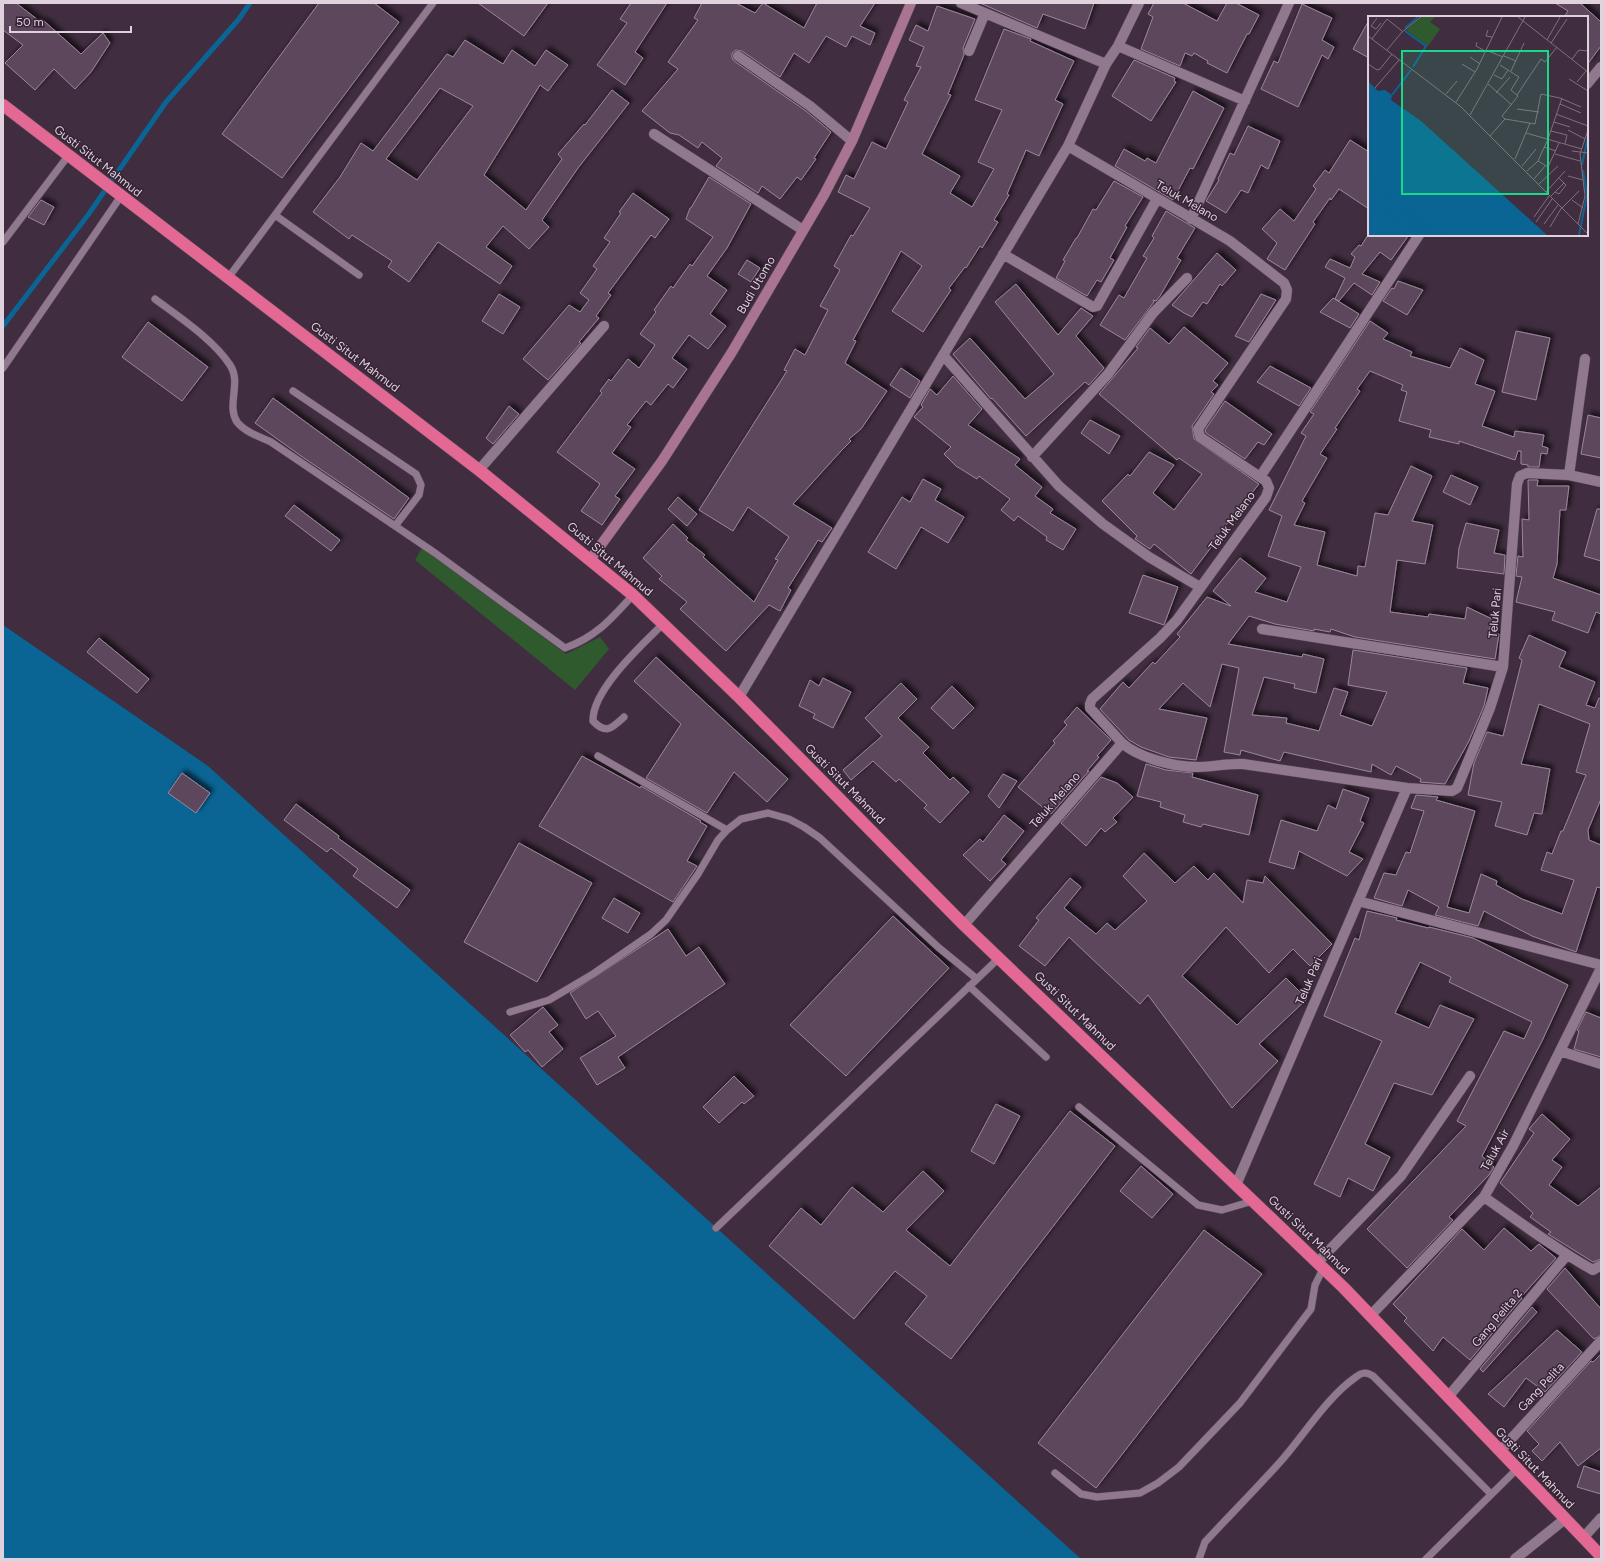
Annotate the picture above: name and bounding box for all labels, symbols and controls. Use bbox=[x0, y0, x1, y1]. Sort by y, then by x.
scale bar bbox=[10, 8, 131, 34]
text: 50 m bbox=[16, 15, 44, 29]
inset map bbox=[1368, 16, 1588, 236]
street label: Gusti Situt Mahmud bbox=[51, 122, 145, 200]
street label: Teluk Melano bbox=[1153, 178, 1221, 224]
street label: Budi Utomo bbox=[734, 254, 778, 316]
street label: Gusti Situt Mahmud bbox=[308, 319, 402, 395]
street label: Teluk Melano bbox=[1206, 489, 1258, 553]
street label: Gusti Situt Mahmud bbox=[564, 519, 656, 599]
street label: Teluk Pari bbox=[1486, 587, 1504, 639]
street label: Gusti Situt Mahmud bbox=[802, 741, 888, 827]
street label: Teluk Melano bbox=[1027, 769, 1083, 831]
street label: Teluk Pari bbox=[1293, 955, 1325, 1007]
street label: Gusti Situt Mahmud bbox=[1031, 969, 1119, 1053]
street label: Teluk Air bbox=[1478, 1127, 1512, 1173]
street label: Gusti Situt Mahmud bbox=[1265, 1193, 1353, 1277]
street label: Gang Pelita 2 bbox=[1469, 1286, 1525, 1350]
street label: Gang Pelita bbox=[1515, 1360, 1567, 1414]
street label: Gusti Situt Mahmud bbox=[1493, 1424, 1577, 1512]

